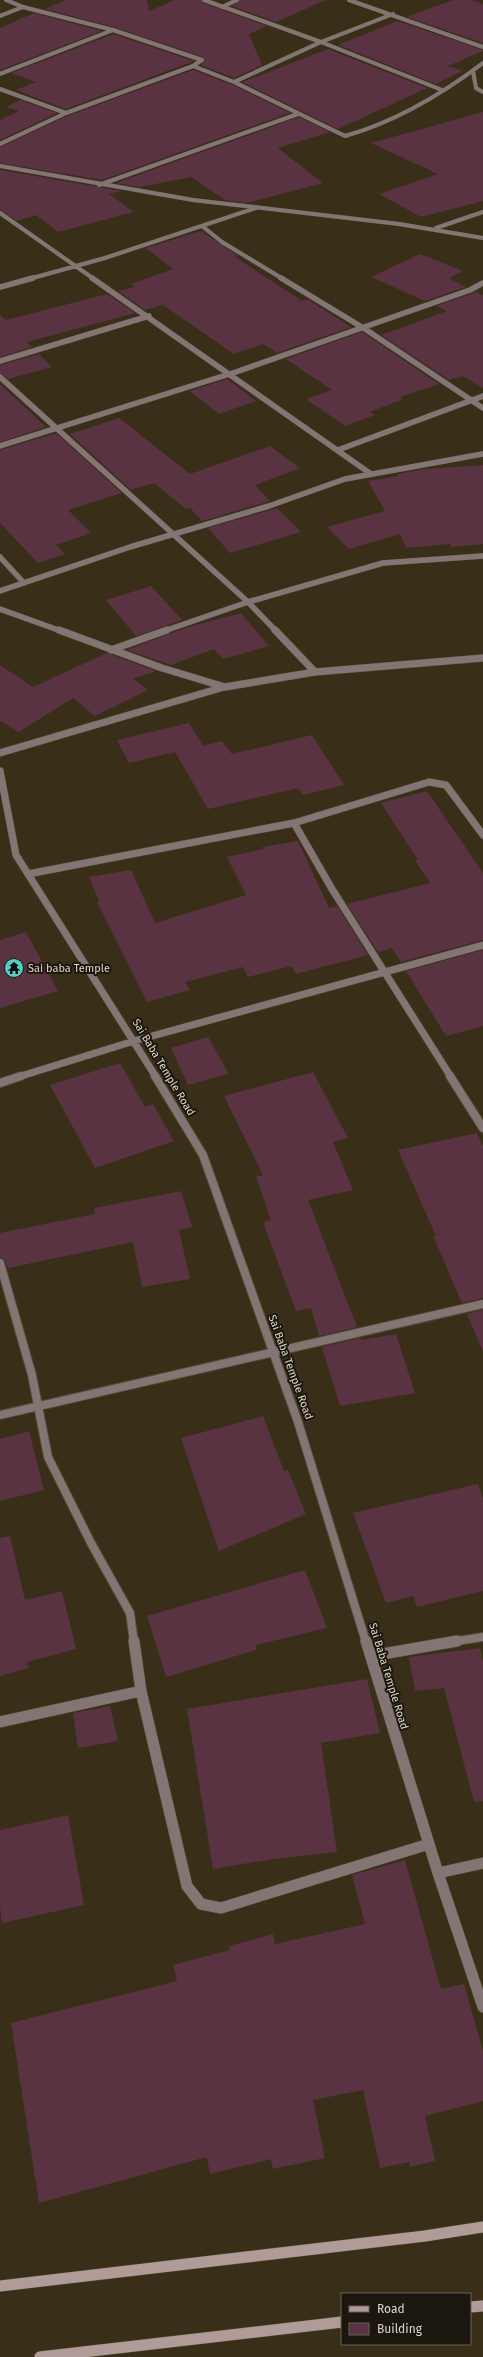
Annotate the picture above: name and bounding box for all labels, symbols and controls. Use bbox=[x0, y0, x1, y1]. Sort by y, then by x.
temple icon: Sai baba Temple bbox=[3, 957, 25, 979]
place label: Sai baba Temple bbox=[28, 962, 110, 975]
street label: Sai Baba Temple Road bbox=[130, 1017, 198, 1118]
street label: Sai Baba Temple Road bbox=[266, 1313, 316, 1421]
street label: Sai Baba Temple Road bbox=[366, 1621, 411, 1731]
legend bbox=[341, 2293, 471, 2345]
text: Road bbox=[377, 2302, 405, 2316]
text: Building bbox=[377, 2322, 423, 2336]

